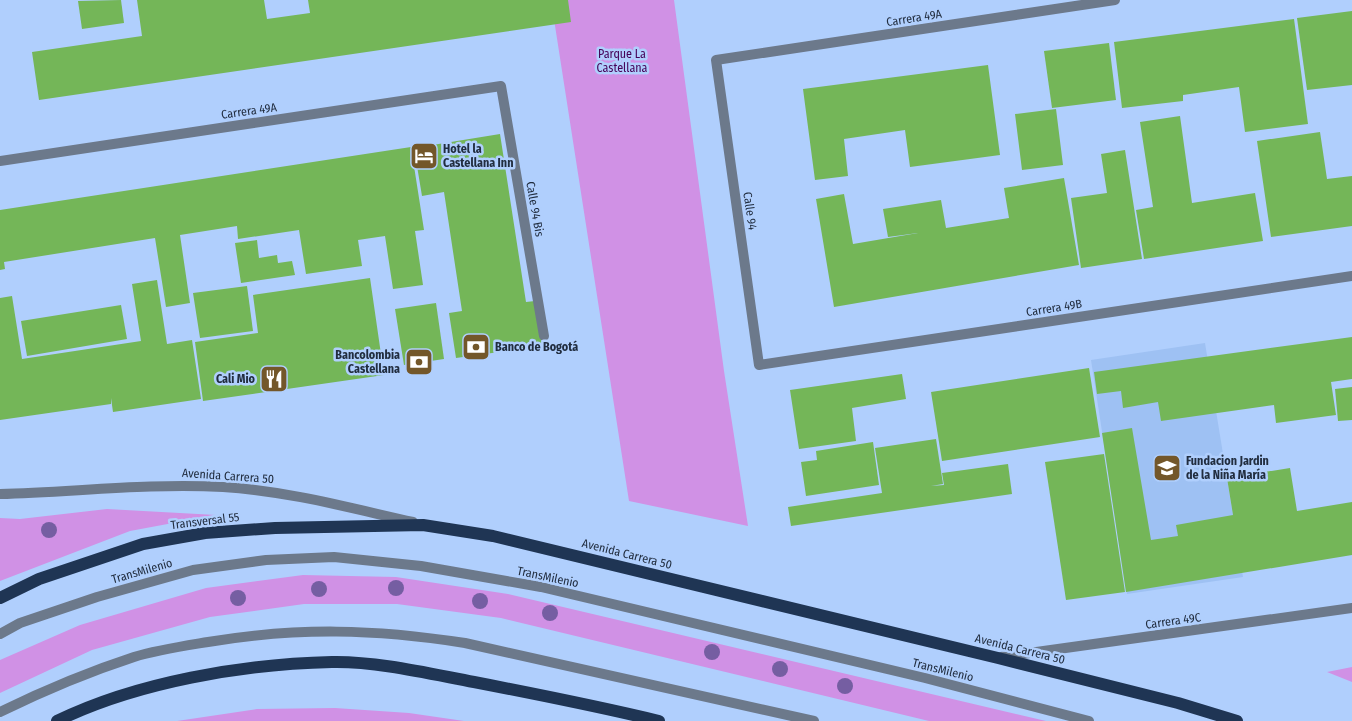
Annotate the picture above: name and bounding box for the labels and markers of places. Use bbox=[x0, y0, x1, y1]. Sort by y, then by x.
hotel icon: Hotel la Castellana Inn bbox=[409, 141, 439, 171]
place label: Hotel la Castellana Inn bbox=[443, 142, 513, 170]
bank icon: Banco de Bogotá bbox=[461, 332, 491, 362]
place label: Banco de Bogotá bbox=[495, 340, 578, 354]
bank icon: Bancolombia Castellana bbox=[404, 347, 434, 377]
place label: Bancolombia Castellana bbox=[335, 348, 400, 376]
restaurant icon: Cali Mio bbox=[259, 364, 289, 394]
place label: Cali Mio bbox=[216, 372, 256, 386]
school or university icon: Fundacion Jardin de la Niña María bbox=[1152, 453, 1182, 483]
place label: Fundacion Jardin de la Niña María bbox=[1186, 454, 1269, 482]

